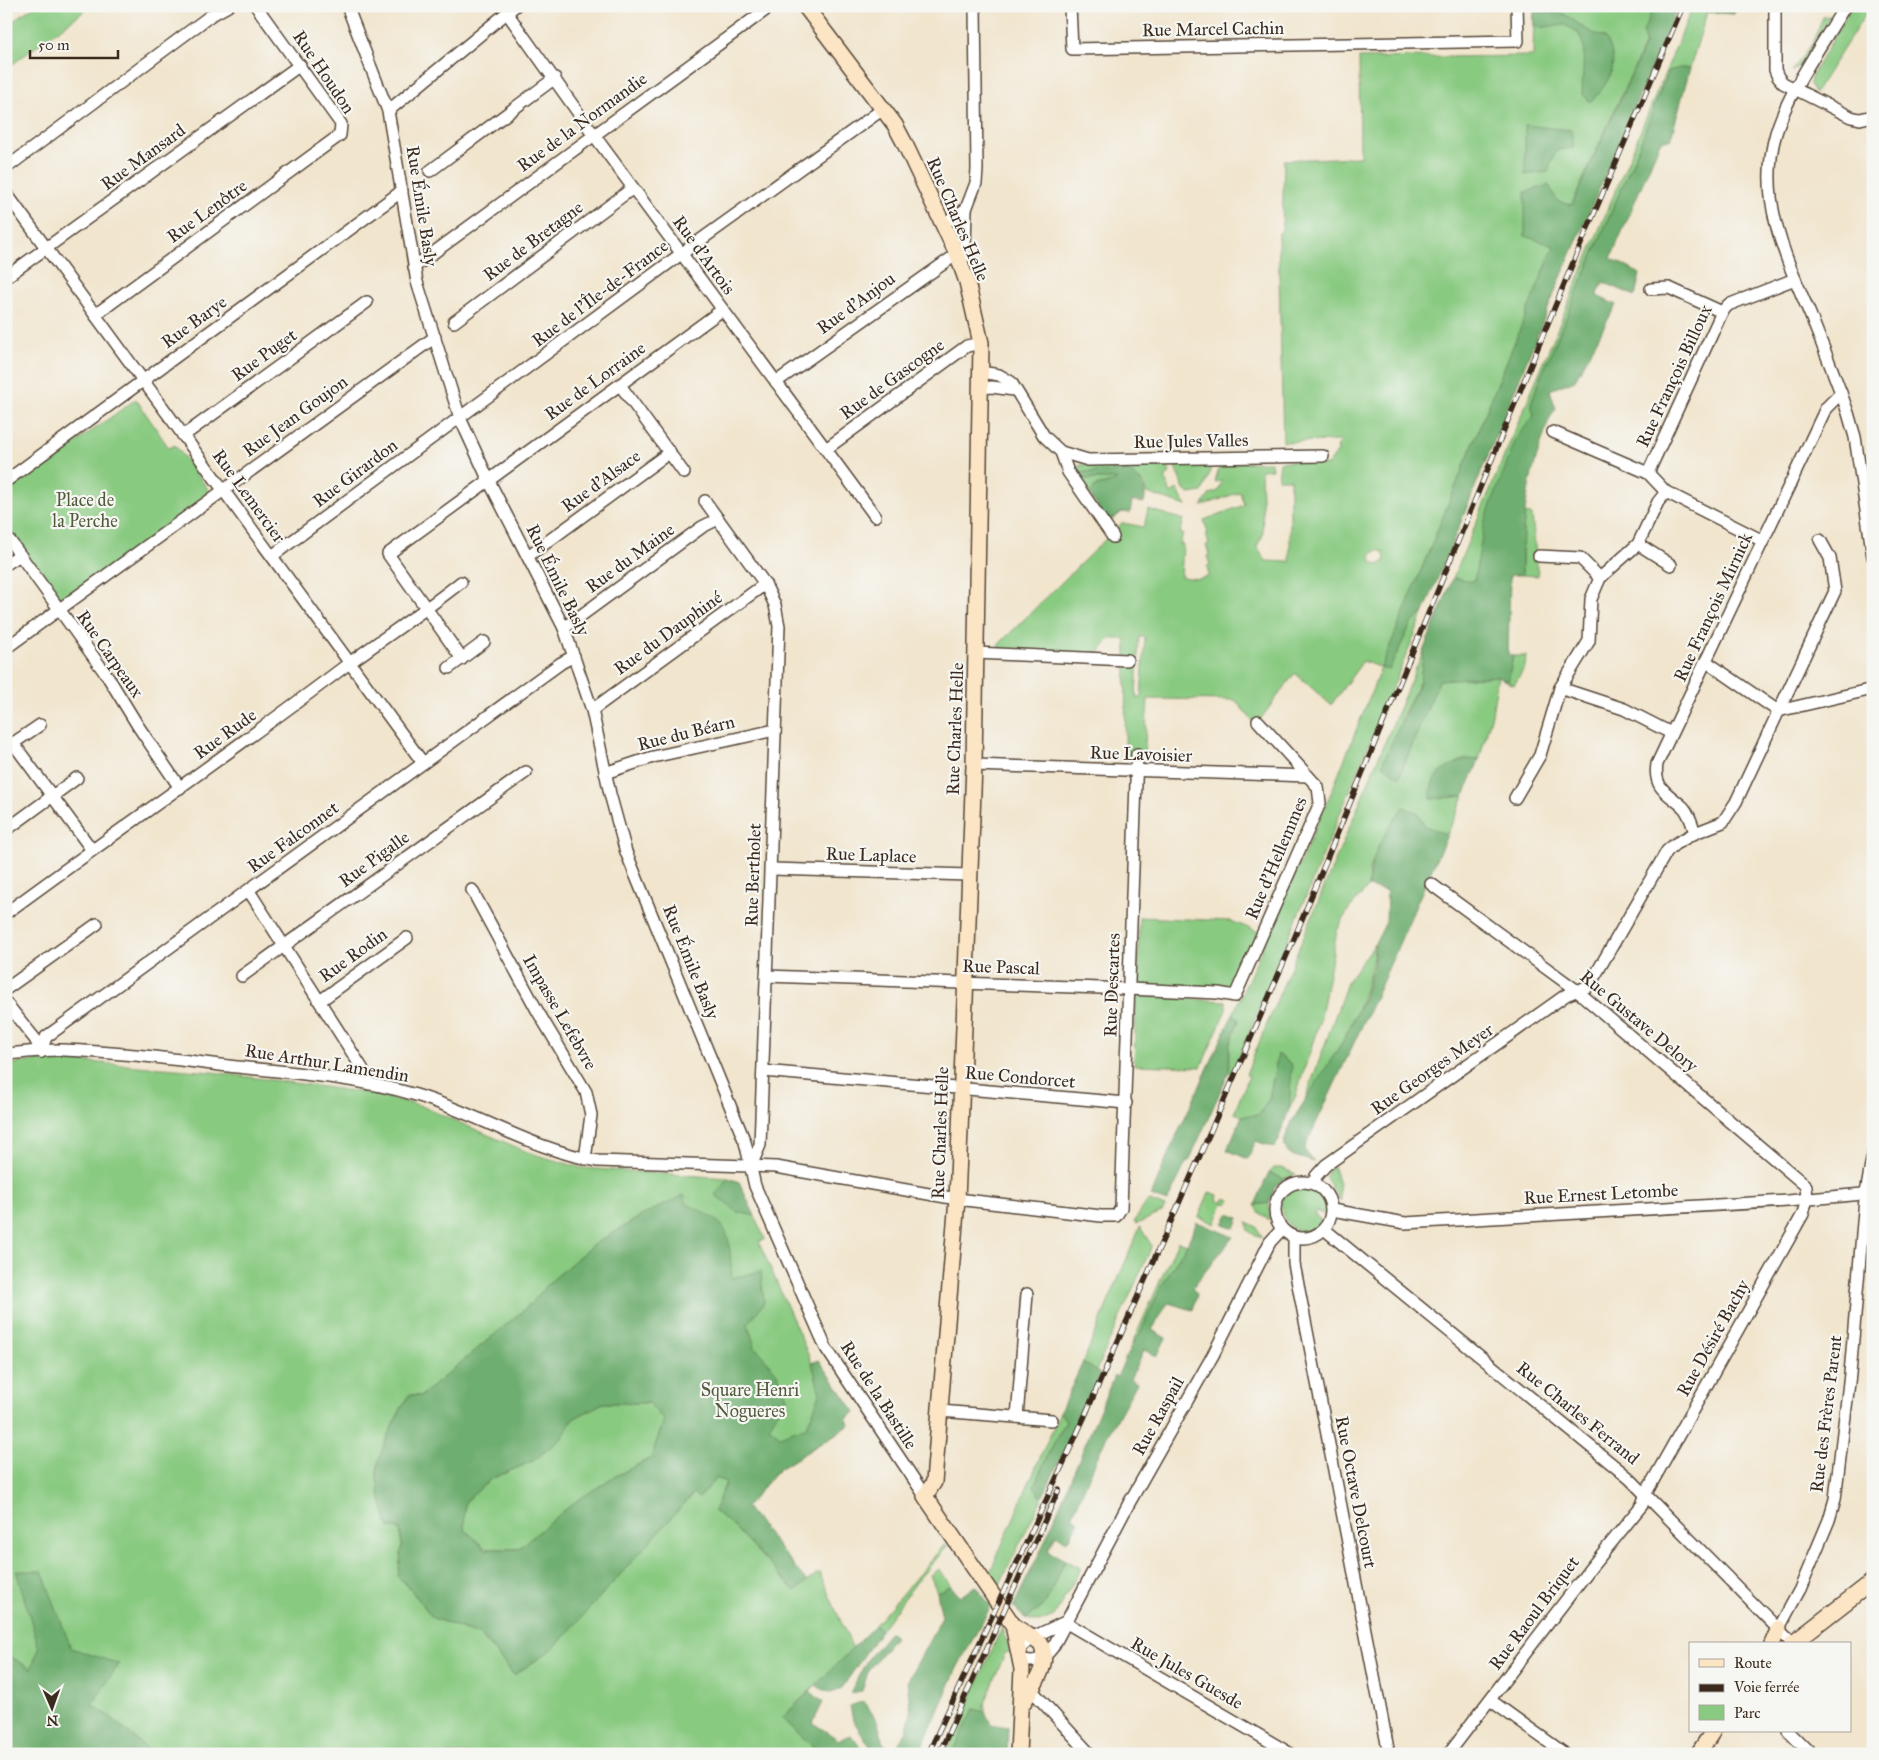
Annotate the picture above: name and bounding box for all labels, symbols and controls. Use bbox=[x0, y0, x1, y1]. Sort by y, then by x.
street label: Rue Marcel Cachin bbox=[1142, 17, 1285, 41]
street label: Rue Houdon bbox=[288, 26, 360, 118]
scale bar bbox=[30, 28, 118, 60]
text: 50 m bbox=[38, 36, 70, 54]
street label: Rue de la Normandie bbox=[513, 68, 651, 176]
street label: Rue Mansard bbox=[96, 119, 190, 195]
street label: Rue Émile Basly bbox=[402, 144, 444, 268]
street label: Rue Charles Helle bbox=[922, 154, 994, 284]
street label: Rue Lenôtre bbox=[163, 175, 251, 247]
street label: Rue de Bretagne bbox=[479, 196, 588, 287]
street label: Rue d'Artois bbox=[668, 211, 740, 299]
street label: Rue de l'Île-de-France bbox=[527, 234, 673, 351]
street label: Rue d'Anjou bbox=[813, 267, 900, 339]
street label: Rue Barye bbox=[157, 291, 231, 353]
street label: Rue François Billoux bbox=[1631, 301, 1717, 451]
street label: Rue Puget bbox=[227, 324, 302, 387]
street label: Rue de Gascogne bbox=[836, 334, 949, 425]
street label: Rue de Lorraine bbox=[540, 337, 650, 425]
street label: Rue Jean Goujon bbox=[238, 370, 353, 462]
street label: Rue Jules Valles bbox=[1133, 429, 1249, 454]
street label: Rue Girardon bbox=[308, 434, 402, 512]
street label: Rue Lemercier bbox=[208, 445, 290, 547]
street label: Rue d'Alsace bbox=[557, 445, 645, 517]
park label: Place de la Perche bbox=[52, 489, 118, 532]
street label: Rue du Maine bbox=[581, 518, 679, 598]
street label: Rue Émile Basly bbox=[521, 520, 597, 640]
street label: Rue François Mirnick bbox=[1669, 528, 1757, 685]
street label: Rue du Dauphiné bbox=[610, 586, 727, 680]
street label: Rue Carpeaux bbox=[72, 606, 148, 702]
street label: Rue Charles Helle bbox=[942, 662, 968, 796]
street label: Rue Rude bbox=[189, 704, 261, 764]
street label: Rue du Béarn bbox=[635, 710, 737, 756]
street label: Rue Lavoisier bbox=[1089, 741, 1193, 767]
street label: Rue d'Hellemmes bbox=[1240, 793, 1312, 923]
street label: Rue Falconnet bbox=[243, 796, 343, 877]
street label: Rue Bertholet bbox=[740, 822, 766, 927]
street label: Rue Pigalle bbox=[334, 826, 414, 893]
street label: Rue Laplace bbox=[825, 842, 917, 868]
street label: Rue Émile Basly bbox=[658, 901, 726, 1023]
street label: Rue Rodin bbox=[315, 923, 392, 987]
street label: Rue Descartes bbox=[1099, 933, 1125, 1037]
street label: Impasse Lefebvre bbox=[518, 950, 602, 1074]
street label: Rue Pascal bbox=[962, 955, 1040, 979]
street label: Rue Gustave Delory bbox=[1576, 965, 1703, 1077]
street label: Rue Georges Meyer bbox=[1366, 1018, 1498, 1120]
street label: Rue Arthur Lamendin bbox=[243, 1039, 411, 1087]
street label: Rue Condorcet bbox=[964, 1061, 1077, 1093]
street label: Rue Charles Helle bbox=[927, 1066, 953, 1200]
street label: Rue Ernest Letombe bbox=[1523, 1179, 1679, 1209]
street label: Rue Désiré Bachy bbox=[1672, 1275, 1754, 1400]
street label: Rue des Frères Parent bbox=[1805, 1334, 1847, 1494]
street label: Rue de la Bastille bbox=[836, 1337, 922, 1453]
street label: Rue Charles Ferrand bbox=[1512, 1357, 1644, 1469]
street label: Rue Raspail bbox=[1127, 1373, 1189, 1459]
park label: Square Henri Nogueres bbox=[701, 1379, 799, 1423]
street label: Rue Octave Delcourt bbox=[1330, 1414, 1382, 1571]
street label: Rue Raoul Briquet bbox=[1484, 1551, 1585, 1675]
street label: Rue Jules Guesde bbox=[1126, 1632, 1247, 1715]
legend bbox=[1689, 1642, 1852, 1732]
text: Route bbox=[1734, 1654, 1772, 1672]
text: Voie ferrée bbox=[1733, 1678, 1799, 1696]
north arrow bbox=[28, 1682, 78, 1732]
text: Parc bbox=[1734, 1704, 1761, 1722]
text: N bbox=[46, 1712, 59, 1729]

